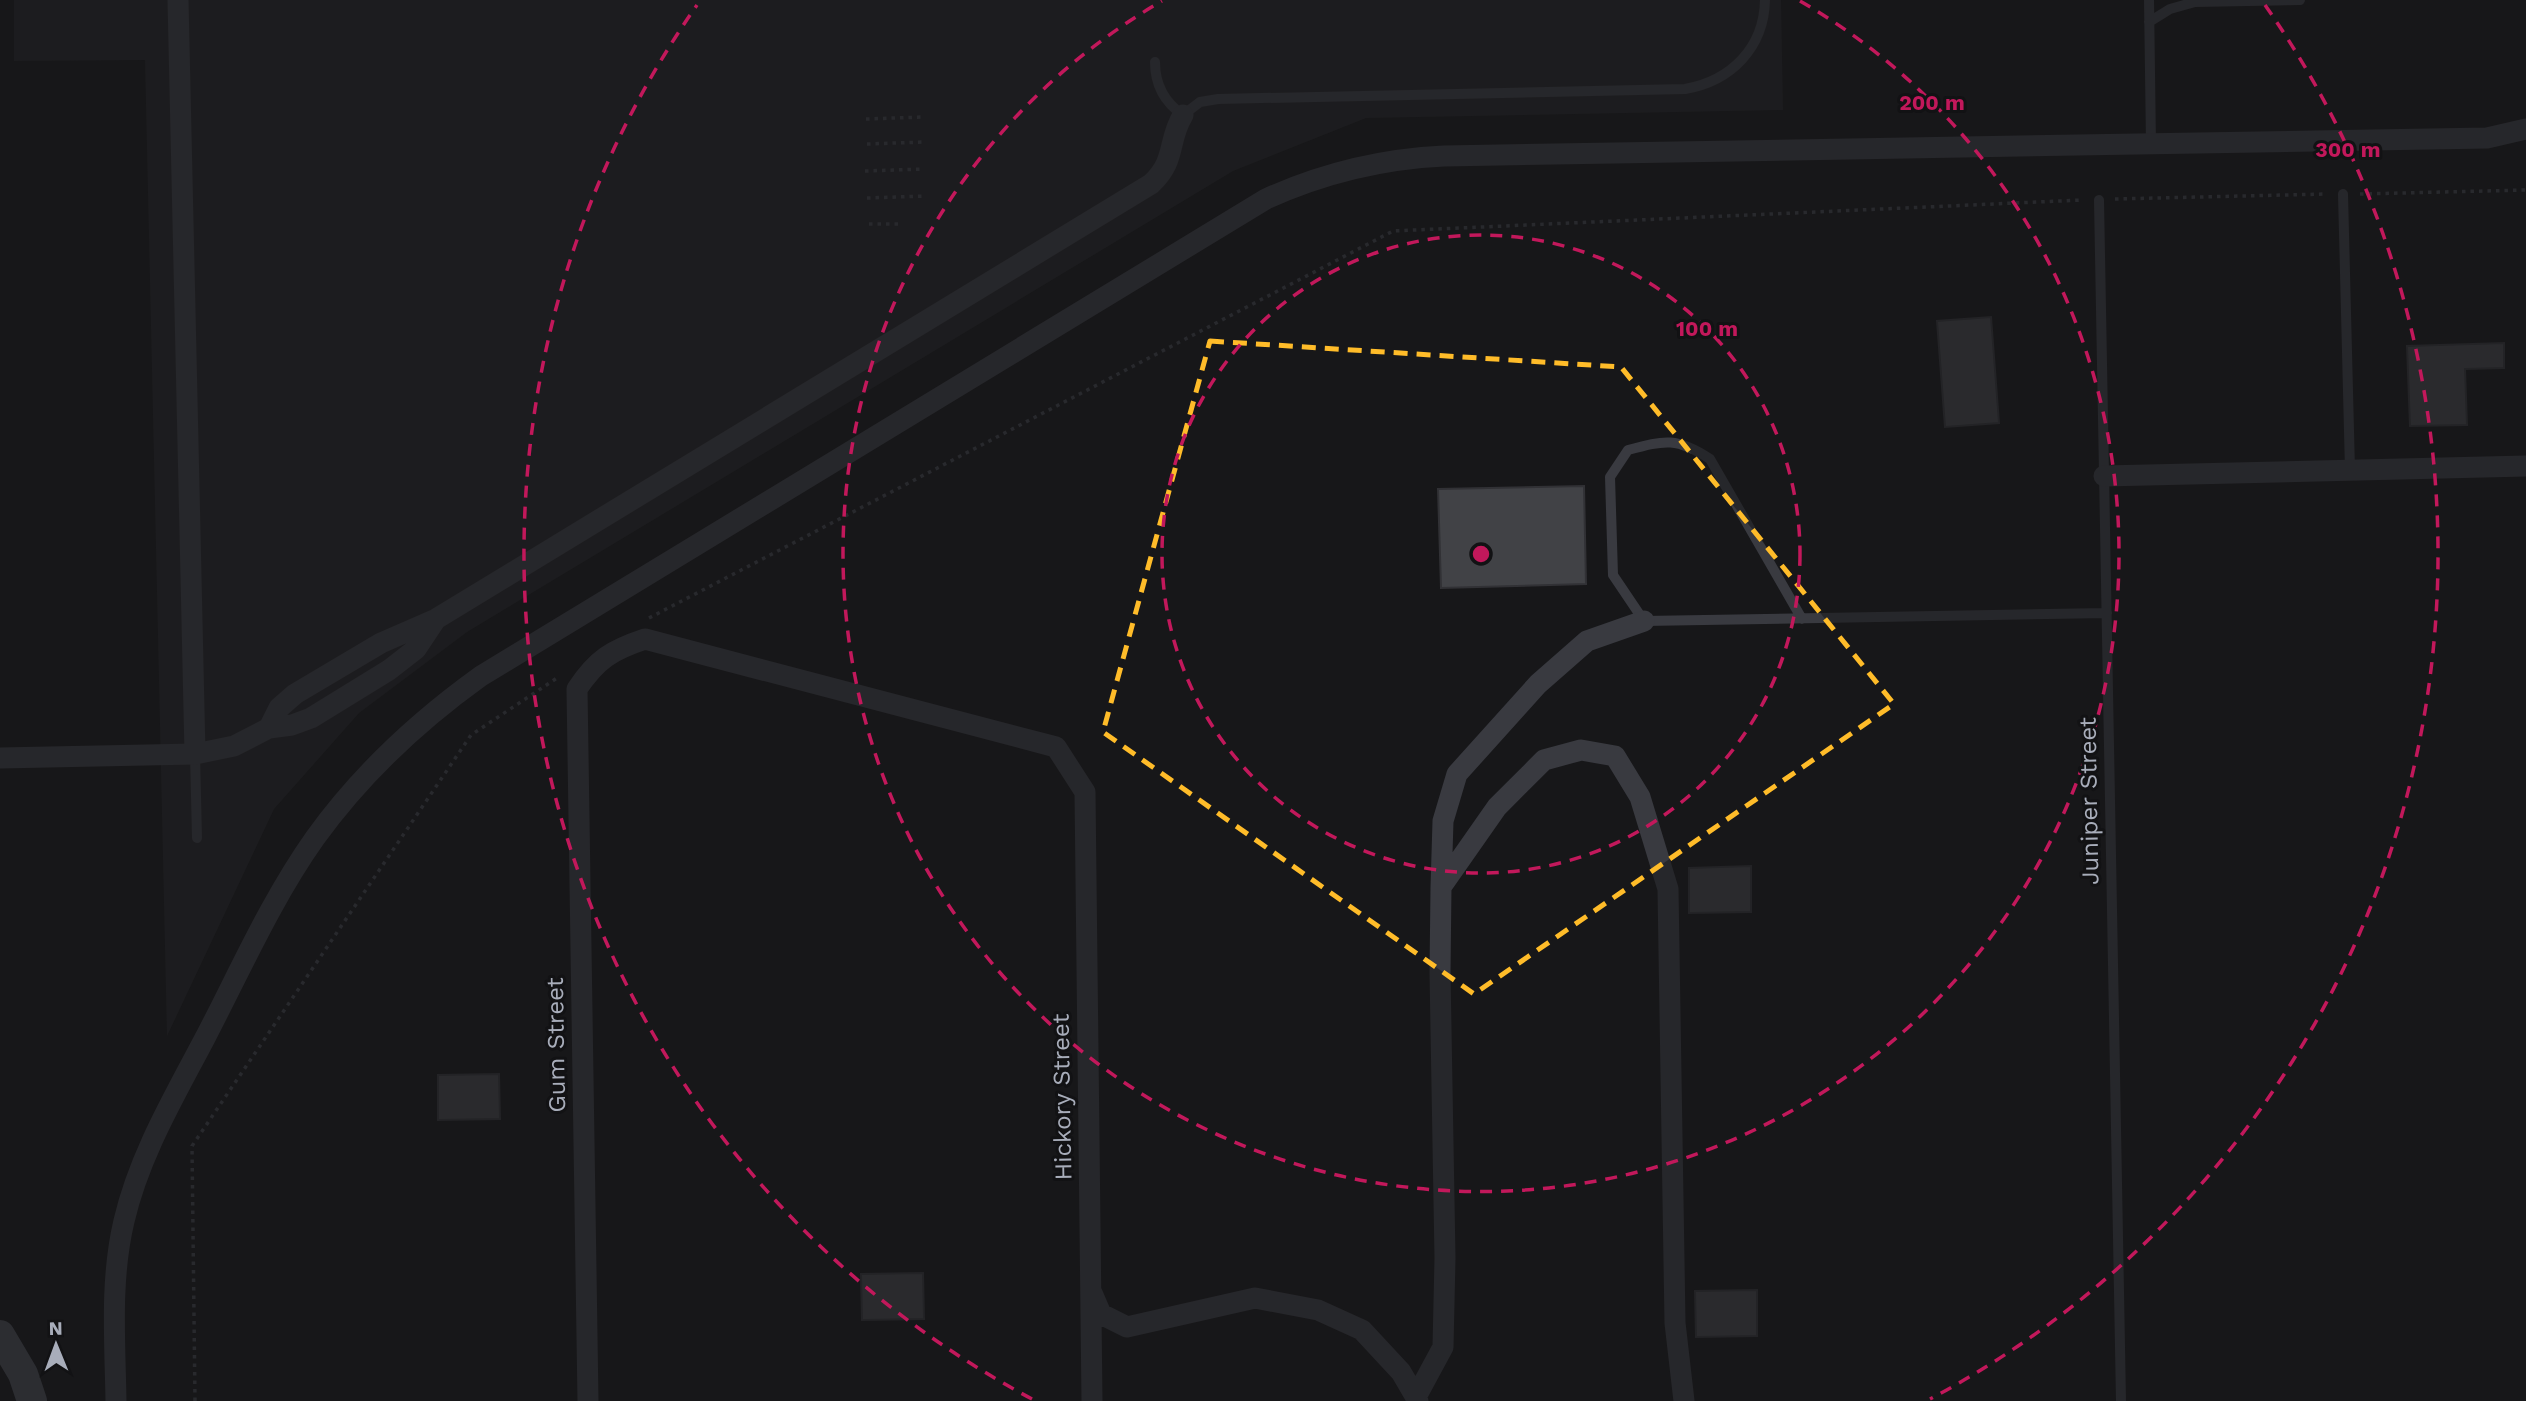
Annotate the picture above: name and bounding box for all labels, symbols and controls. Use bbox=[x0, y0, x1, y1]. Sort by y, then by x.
text: 200 m bbox=[1899, 90, 1965, 115]
text: 300 m bbox=[2315, 137, 2381, 162]
text: 100 m bbox=[1676, 316, 1738, 341]
centre of rings bbox=[1469, 542, 1493, 566]
street label: Juniper Street bbox=[2074, 717, 2104, 885]
street label: Gum Street bbox=[541, 977, 571, 1113]
street label: Hickory Street bbox=[1047, 1013, 1077, 1181]
north arrow bbox=[21, 1310, 91, 1380]
text: N bbox=[48, 1317, 63, 1340]

